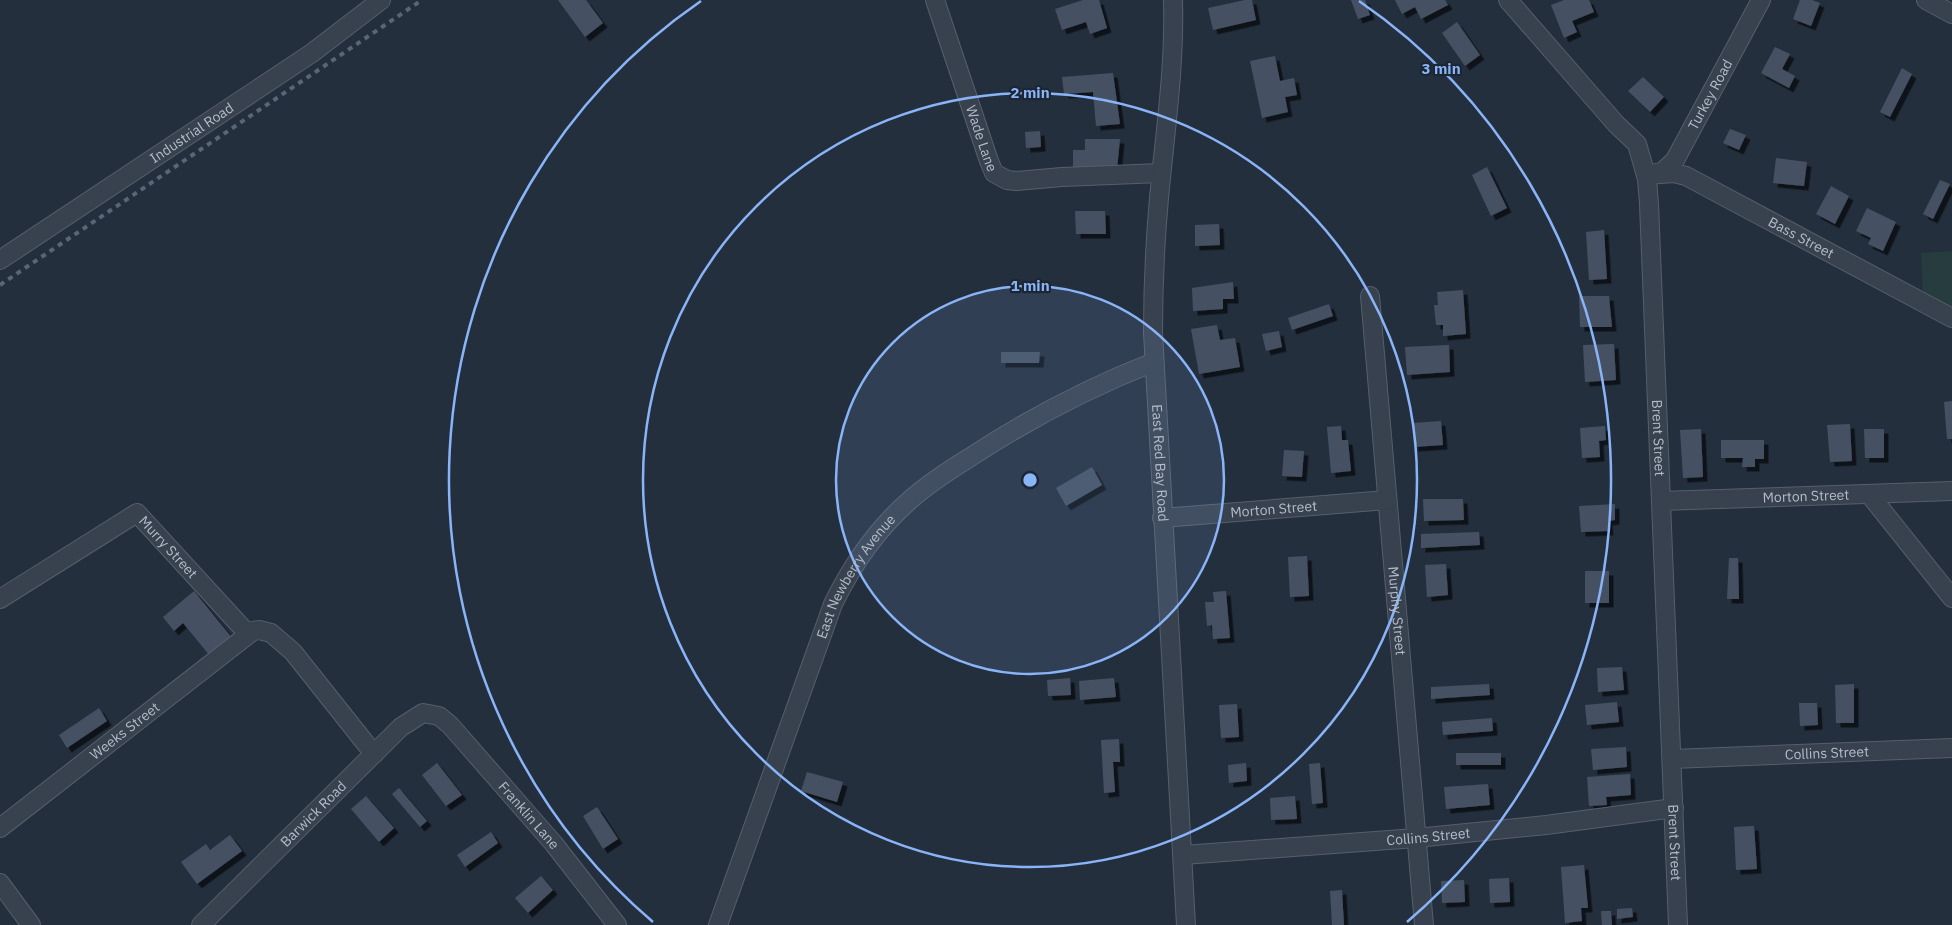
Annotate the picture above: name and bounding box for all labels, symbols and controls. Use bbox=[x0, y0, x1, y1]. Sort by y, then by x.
street label: Turkey Road bbox=[1684, 56, 1736, 133]
text: 3 min bbox=[1421, 59, 1461, 78]
text: 2 min bbox=[1010, 83, 1050, 102]
street label: Industrial Road bbox=[146, 99, 237, 167]
street label: Wade Lane bbox=[962, 103, 1002, 175]
street label: Bass Street bbox=[1765, 213, 1837, 262]
text: 1 min bbox=[1010, 276, 1050, 295]
street label: Brent Street bbox=[1648, 399, 1669, 477]
street label: East Red Bay Road bbox=[1148, 404, 1173, 522]
centre of rings bbox=[1021, 471, 1039, 489]
street label: Morton Street bbox=[1762, 486, 1850, 507]
street label: Morton Street bbox=[1230, 497, 1318, 522]
street label: East Newberry Avenue bbox=[812, 510, 899, 641]
street label: Murry Street bbox=[135, 512, 201, 582]
street label: Murphy Street bbox=[1384, 566, 1410, 656]
street label: Weeks Street bbox=[86, 698, 163, 764]
street label: Collins Street bbox=[1784, 742, 1869, 764]
street label: Barwick Road bbox=[276, 777, 350, 851]
street label: Franklin Lane bbox=[494, 778, 564, 853]
street label: Brent Street bbox=[1664, 804, 1685, 881]
street label: Collins Street bbox=[1386, 824, 1471, 849]

